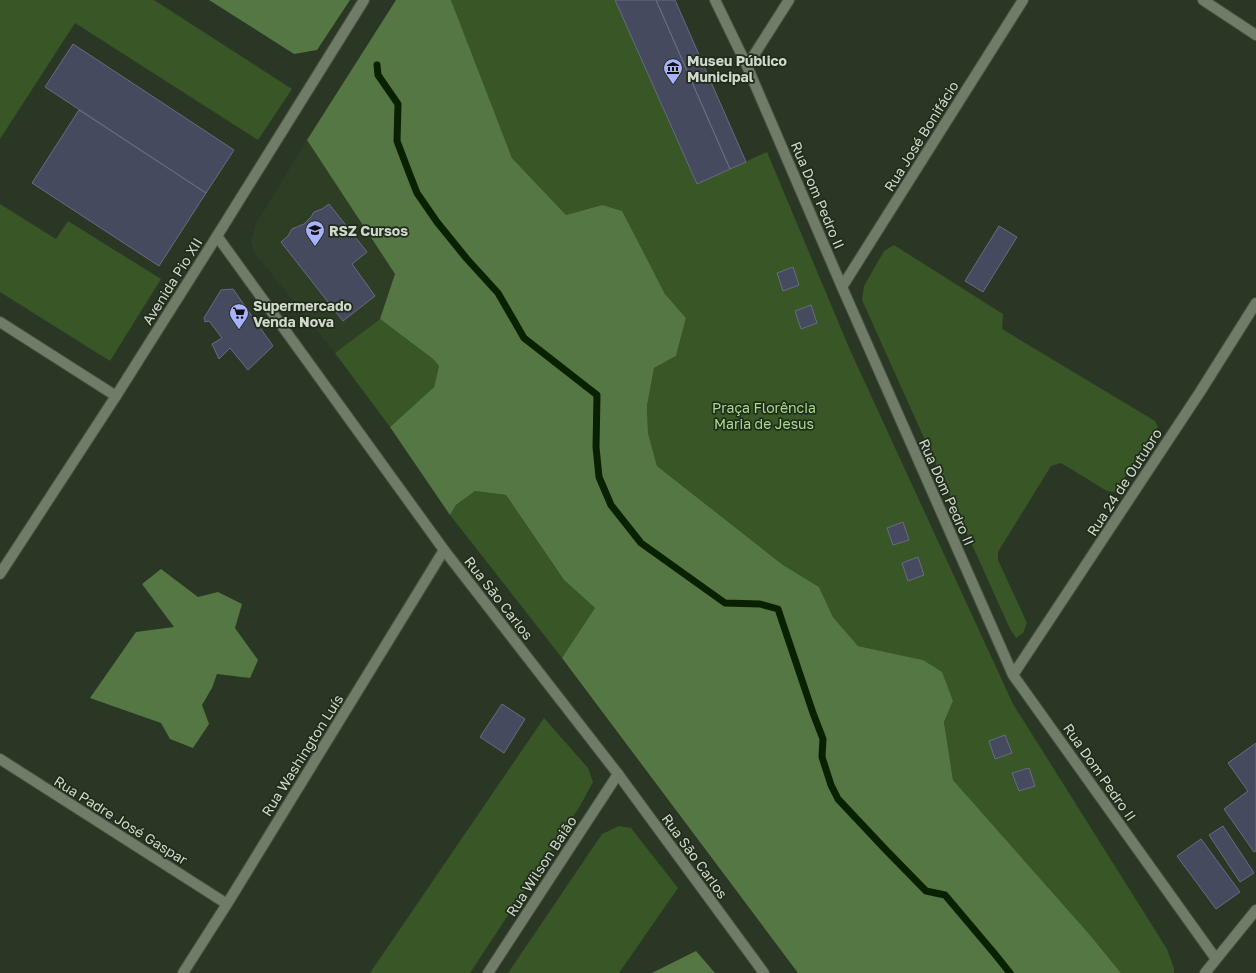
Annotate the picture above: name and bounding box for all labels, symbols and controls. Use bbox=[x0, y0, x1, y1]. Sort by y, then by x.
place label: Museu Público Municipal bbox=[687, 52, 787, 85]
museum icon: Museu Público Municipal bbox=[662, 57, 684, 85]
street label: Rua José Bonifácio bbox=[880, 78, 962, 194]
street label: Rua Dom Pedro II bbox=[788, 139, 848, 251]
school or university icon: RSZ Cursos bbox=[304, 219, 326, 247]
place label: RSZ Cursos bbox=[329, 222, 408, 239]
street label: Avenida Pio XII bbox=[138, 234, 206, 328]
place label: Supermercado Venda Nova bbox=[253, 297, 352, 330]
supermarket icon: Supermercado Venda Nova bbox=[228, 302, 250, 330]
park label: Praça Florência Maria de Jesus bbox=[712, 399, 816, 432]
street label: Rua 24 de Outubro bbox=[1083, 425, 1165, 539]
street label: Rua Dom Pedro II bbox=[916, 436, 978, 548]
street label: Rua São Carlos bbox=[461, 553, 537, 643]
street label: Rua Washington Luís bbox=[258, 691, 346, 819]
street label: Rua Dom Pedro II bbox=[1060, 720, 1140, 824]
street label: Rua Padre José Gaspar bbox=[51, 772, 191, 868]
street label: Rua São Carlos bbox=[658, 810, 732, 902]
street label: Rua Wilson Baião bbox=[502, 813, 580, 919]

